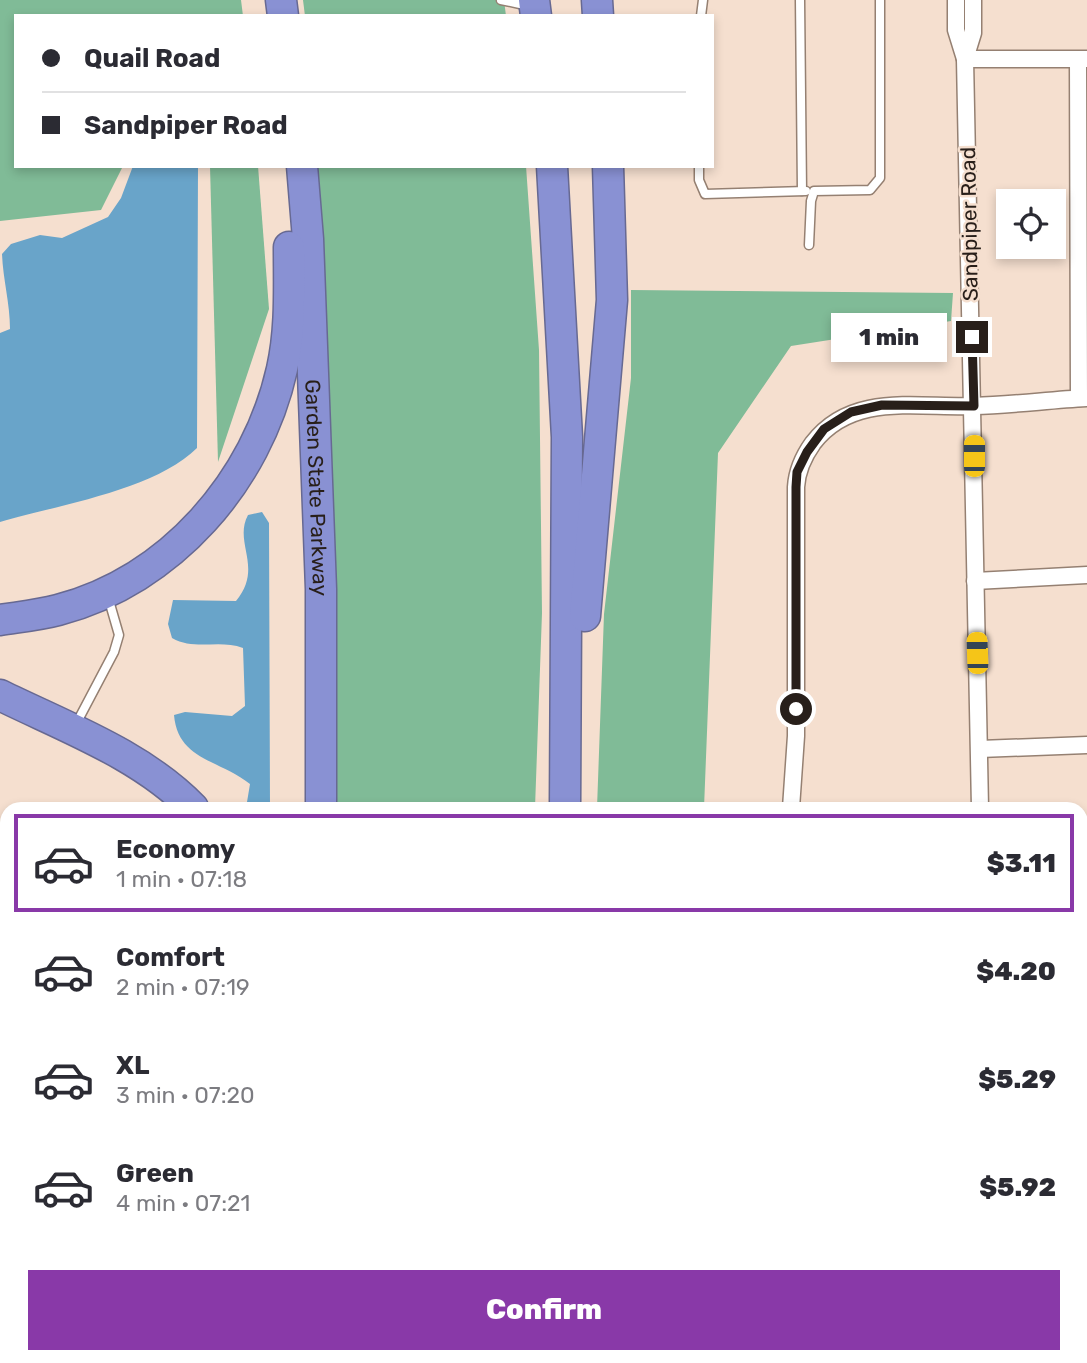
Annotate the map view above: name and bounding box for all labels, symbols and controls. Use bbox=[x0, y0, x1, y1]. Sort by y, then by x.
text: Quail Road bbox=[84, 43, 220, 74]
text: Sandpiper Road bbox=[84, 110, 288, 141]
street label: Sandpiper Road bbox=[955, 147, 983, 301]
map controls bbox=[996, 189, 1066, 259]
button: locate bbox=[996, 189, 1066, 259]
callout: 1 min bbox=[832, 312, 948, 362]
route end bbox=[956, 321, 988, 353]
text: 1 min bbox=[859, 323, 919, 351]
street label: Garden State Parkway bbox=[301, 379, 334, 596]
car bbox=[964, 435, 985, 477]
car bbox=[966, 632, 989, 674]
route start bbox=[780, 693, 812, 725]
icon: car bbox=[32, 832, 95, 895]
text: Economy bbox=[116, 834, 235, 865]
text: $3.11 bbox=[987, 848, 1056, 879]
text: 1 min · 07:18 bbox=[116, 865, 247, 893]
icon: car bbox=[32, 940, 95, 1003]
text: Comfort bbox=[116, 942, 225, 973]
text: $4.20 bbox=[976, 956, 1056, 987]
text: 2 min · 07:19 bbox=[116, 973, 250, 1001]
icon: car bbox=[32, 1048, 95, 1111]
text: XL bbox=[116, 1050, 149, 1081]
text: $5.29 bbox=[978, 1064, 1056, 1095]
text: 3 min · 07:20 bbox=[116, 1081, 255, 1109]
icon: car bbox=[32, 1156, 95, 1219]
text: Green bbox=[116, 1158, 194, 1189]
text: $5.92 bbox=[979, 1172, 1056, 1203]
text: 4 min · 07:21 bbox=[116, 1189, 250, 1217]
button: Confirm bbox=[28, 1270, 1060, 1350]

